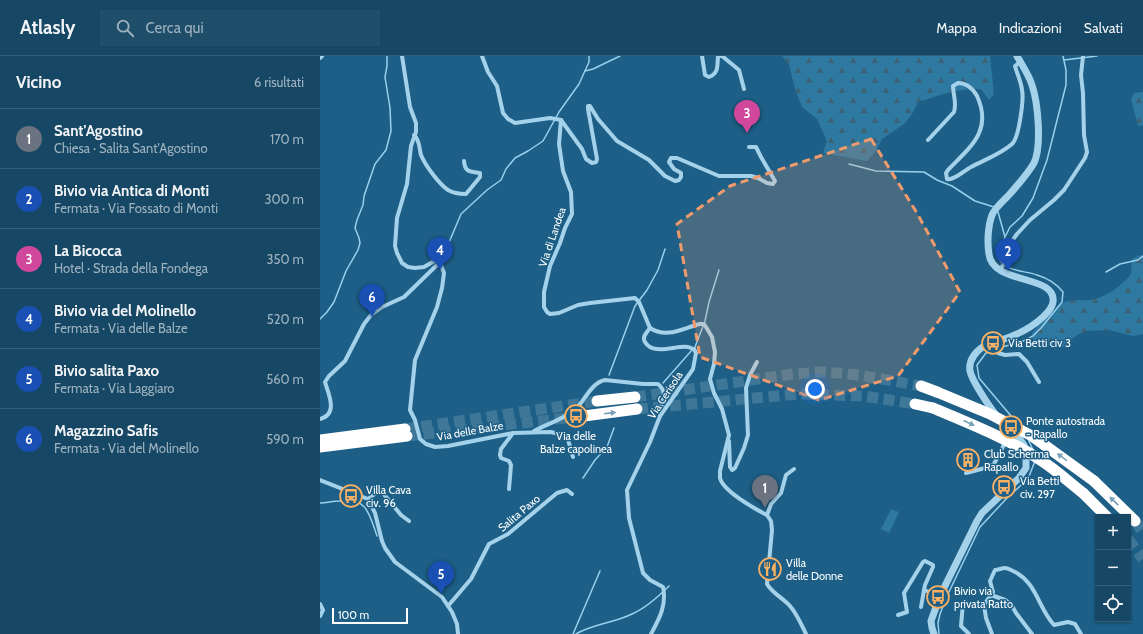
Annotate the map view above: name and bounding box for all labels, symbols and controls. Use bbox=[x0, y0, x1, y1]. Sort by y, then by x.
search box bbox=[100, 10, 380, 46]
text: Atlasly bbox=[20, 16, 76, 39]
icon: search bbox=[114, 17, 136, 39]
text: Cerca qui bbox=[146, 19, 204, 37]
text: Mappa bbox=[936, 19, 977, 37]
text: Indicazioni bbox=[999, 19, 1062, 37]
text: Salvati bbox=[1084, 19, 1123, 37]
text: Vicino bbox=[16, 72, 61, 92]
text: 6 risultati bbox=[254, 74, 304, 90]
pin: 3 bbox=[734, 100, 760, 133]
text: Sant'Agostino bbox=[54, 122, 143, 140]
text: 1 bbox=[27, 131, 31, 147]
text: 170 m bbox=[270, 131, 304, 147]
text: Chiesa · Salita Sant'Agostino bbox=[54, 140, 208, 156]
text: Bivio via Antica di Monti bbox=[54, 182, 209, 200]
text: 2 bbox=[26, 191, 32, 207]
text: 300 m bbox=[264, 191, 304, 207]
text: Fermata · Via Fossato di Monti bbox=[54, 200, 218, 216]
street label: Via di Landea bbox=[535, 205, 569, 269]
pin: 4 bbox=[427, 237, 453, 270]
pin: 2 bbox=[995, 238, 1021, 271]
text: La Bicocca bbox=[54, 242, 122, 260]
text: 3 bbox=[25, 251, 33, 267]
text: 350 m bbox=[267, 251, 304, 267]
text: Hotel · Strada della Fondega bbox=[54, 260, 208, 276]
pin: 6 bbox=[359, 284, 385, 317]
text: Bivio via del Molinello bbox=[54, 302, 196, 320]
text: 4 bbox=[25, 311, 33, 327]
text: 520 m bbox=[267, 311, 304, 327]
text: Fermata · Via delle Balze bbox=[54, 320, 188, 336]
bus stop icon: Via Betti civ 3 bbox=[980, 330, 1006, 356]
place label: Via Betti civ 3 bbox=[1008, 336, 1071, 350]
text: Bivio salita Paxo bbox=[54, 362, 159, 380]
street label: Via Cerisola bbox=[644, 368, 686, 421]
text: 5 bbox=[26, 371, 32, 387]
text: 560 m bbox=[266, 371, 304, 387]
your location bbox=[805, 379, 825, 399]
text: Fermata · Via Laggiaro bbox=[54, 380, 175, 396]
bus stop icon: Via delle Balze capolinea bbox=[563, 403, 589, 429]
one-way arrow bbox=[604, 409, 616, 416]
bus stop icon: Ponte autostrada - Rapallo bbox=[998, 414, 1024, 440]
place label: Ponte autostrada - Rapallo bbox=[1026, 414, 1106, 441]
street label: Via delle Balze bbox=[436, 418, 505, 444]
one-way arrow bbox=[964, 420, 975, 426]
text: Magazzino Safis bbox=[54, 422, 158, 440]
place label: Via delle Balze capolinea bbox=[540, 429, 613, 456]
text: 6 bbox=[25, 431, 33, 447]
text: 590 m bbox=[266, 431, 304, 447]
text: Fermata · Via del Molinello bbox=[54, 440, 199, 456]
building icon: Club Scherma Rapallo bbox=[955, 447, 981, 473]
place label: Club Scherma Rapallo bbox=[984, 447, 1050, 474]
one-way arrow bbox=[1057, 453, 1068, 461]
bus stop icon: Via Betti civ. 297 bbox=[991, 474, 1017, 500]
place label: Via Betti civ. 297 bbox=[1020, 474, 1059, 501]
pin: 1 bbox=[752, 475, 778, 508]
bus stop icon: Villa Cava civ. 96 bbox=[338, 483, 364, 509]
place label: Villa Cava civ. 96 bbox=[366, 483, 412, 510]
street label: Salita Paxo bbox=[495, 491, 543, 535]
one-way arrow bbox=[1109, 496, 1119, 506]
map controls bbox=[1095, 514, 1131, 622]
button: + bbox=[1095, 514, 1131, 550]
button: − bbox=[1095, 550, 1131, 586]
restaurant icon: Villa delle Donne bbox=[757, 556, 783, 582]
place label: Villa delle Donne bbox=[786, 556, 843, 583]
pin: 5 bbox=[428, 561, 454, 594]
bus stop icon: Bivio via privata Ratto bbox=[925, 584, 951, 610]
place label: Bivio via privata Ratto bbox=[954, 584, 1013, 611]
button: locate bbox=[1095, 586, 1131, 622]
scale bar bbox=[332, 606, 408, 625]
text: 100 m bbox=[338, 608, 369, 622]

